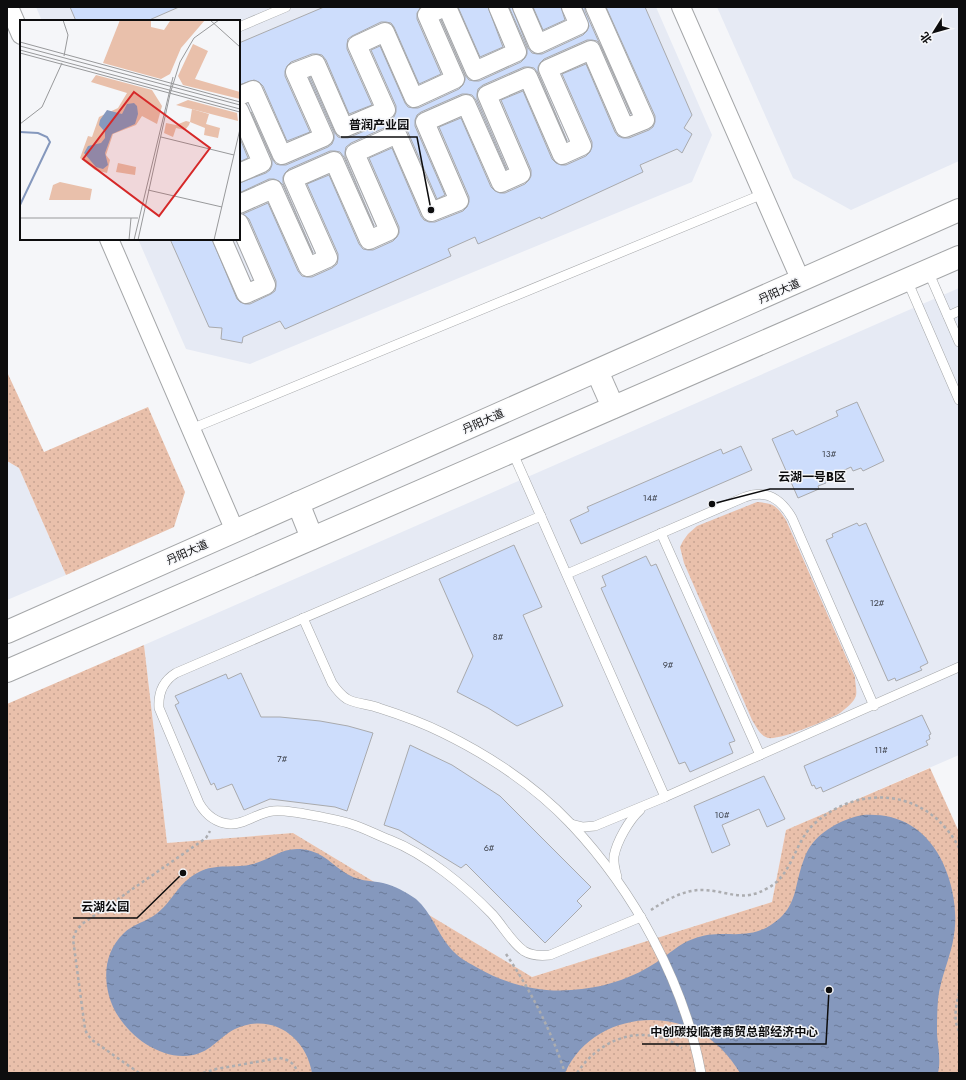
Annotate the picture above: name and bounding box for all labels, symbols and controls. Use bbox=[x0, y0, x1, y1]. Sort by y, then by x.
north arrow bbox=[914, 12, 954, 52]
inset map bbox=[20, 20, 240, 240]
text: 北 bbox=[916, 29, 936, 47]
callout: 普润产业园 bbox=[341, 113, 417, 137]
text: 普润产业园 bbox=[349, 116, 409, 134]
street label: 丹阳大道 bbox=[756, 275, 802, 307]
street label: 丹阳大道 bbox=[460, 405, 506, 437]
house number: 13# bbox=[822, 447, 837, 460]
callout: 云湖一号B区 bbox=[770, 465, 854, 489]
text: 云湖一号B区 bbox=[778, 468, 846, 486]
house number: 14# bbox=[643, 491, 658, 504]
street label: 丹阳大道 bbox=[164, 536, 210, 568]
house number: 12# bbox=[870, 596, 885, 609]
house number: 8# bbox=[493, 630, 504, 643]
house number: 9# bbox=[663, 658, 674, 671]
house number: 11# bbox=[874, 743, 888, 756]
house number: 7# bbox=[277, 752, 288, 765]
house number: 10# bbox=[715, 808, 730, 821]
house number: 6# bbox=[484, 841, 495, 854]
callout: 云湖公园 bbox=[73, 894, 137, 918]
text: 云湖公园 bbox=[81, 898, 129, 916]
callout: 中创碳投临港商贸总部经济中心 bbox=[642, 1020, 826, 1044]
text: 中创碳投临港商贸总部经济中心 bbox=[650, 1023, 818, 1041]

